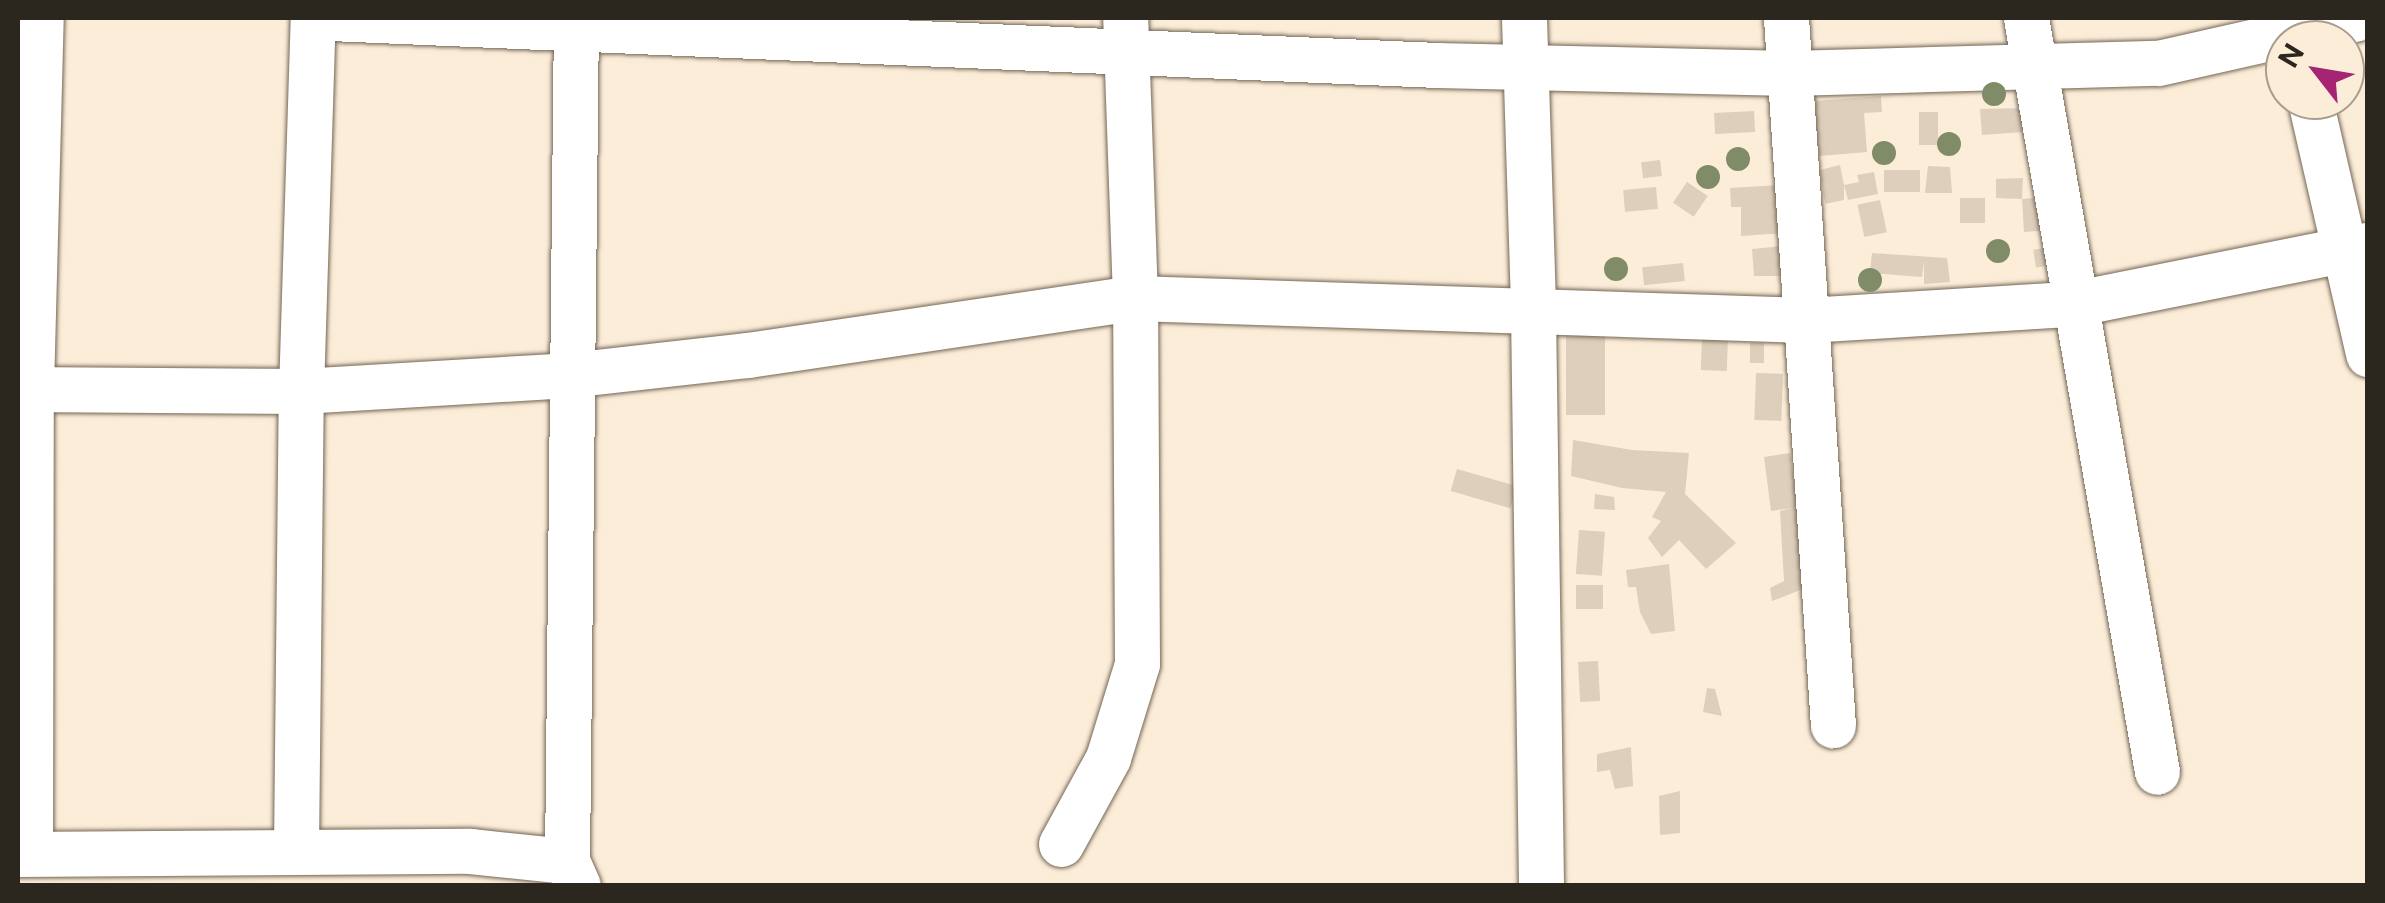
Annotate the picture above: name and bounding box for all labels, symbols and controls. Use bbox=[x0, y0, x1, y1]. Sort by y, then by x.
north arrow bbox=[2265, 20, 2365, 120]
text: N bbox=[2271, 37, 2310, 73]

